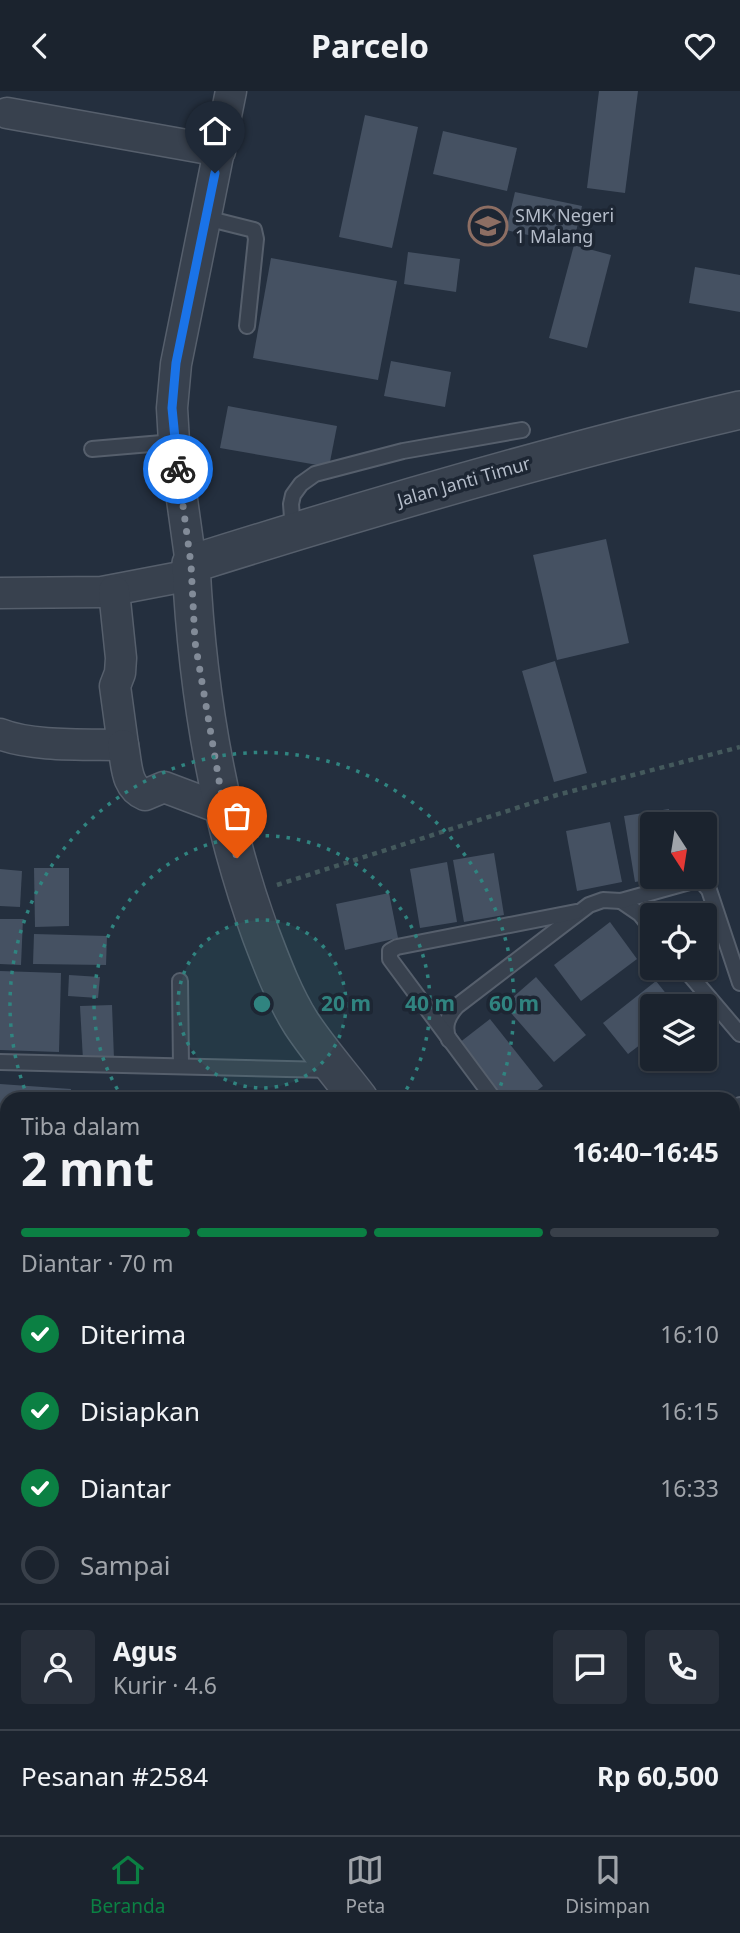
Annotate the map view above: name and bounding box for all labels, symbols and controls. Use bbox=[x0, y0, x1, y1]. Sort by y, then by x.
text: Parcelo bbox=[311, 24, 429, 67]
icon: back bbox=[21, 27, 59, 65]
icon: heart bbox=[681, 27, 719, 65]
pin bbox=[185, 101, 245, 173]
icon: home bbox=[196, 112, 234, 150]
place label: SMK Negeri 1 Malang bbox=[515, 203, 614, 248]
school or university icon: SMK Negeri 1 Malang bbox=[467, 205, 509, 247]
courier bbox=[143, 434, 213, 504]
icon: bike bbox=[159, 450, 197, 488]
street label: Jalan Janti Timur bbox=[392, 450, 534, 512]
pin bbox=[207, 786, 267, 858]
icon: bag bbox=[218, 797, 256, 835]
north arrow bbox=[640, 812, 718, 889]
map controls bbox=[640, 812, 717, 1071]
button: locate bbox=[640, 903, 717, 980]
text: 20 m bbox=[321, 989, 371, 1017]
text: 40 m bbox=[405, 989, 455, 1017]
text: 60 m bbox=[489, 989, 539, 1017]
centre of rings bbox=[250, 992, 274, 1016]
button: layers bbox=[640, 994, 717, 1071]
text: Tiba dalam bbox=[21, 1110, 140, 1142]
text: 16:40–16:45 bbox=[572, 1134, 719, 1170]
text: 2 mnt bbox=[21, 1137, 154, 1199]
text: Diantar · 70 m bbox=[21, 1247, 173, 1279]
icon: check bbox=[21, 1315, 59, 1353]
text: Diterima bbox=[80, 1316, 186, 1352]
text: 16:10 bbox=[660, 1318, 719, 1350]
icon: check bbox=[21, 1392, 59, 1430]
text: Disiapkan bbox=[80, 1393, 200, 1429]
text: 16:15 bbox=[660, 1395, 719, 1427]
icon: check bbox=[21, 1469, 59, 1507]
text: Diantar bbox=[80, 1470, 171, 1506]
text: 16:33 bbox=[660, 1472, 719, 1504]
text: Sampai bbox=[80, 1547, 170, 1583]
button: person bbox=[21, 1630, 95, 1704]
button: chat bbox=[553, 1630, 627, 1704]
button: phone bbox=[645, 1630, 719, 1704]
text: Agus bbox=[113, 1633, 177, 1669]
text: Kurir · 4.6 bbox=[113, 1669, 217, 1701]
text: Pesanan #2584 bbox=[21, 1758, 208, 1794]
text: Rp 60,500 bbox=[597, 1758, 719, 1794]
tab: Beranda bbox=[90, 1851, 165, 1919]
tab: Peta bbox=[345, 1851, 385, 1919]
tab: Disimpan bbox=[565, 1851, 650, 1919]

